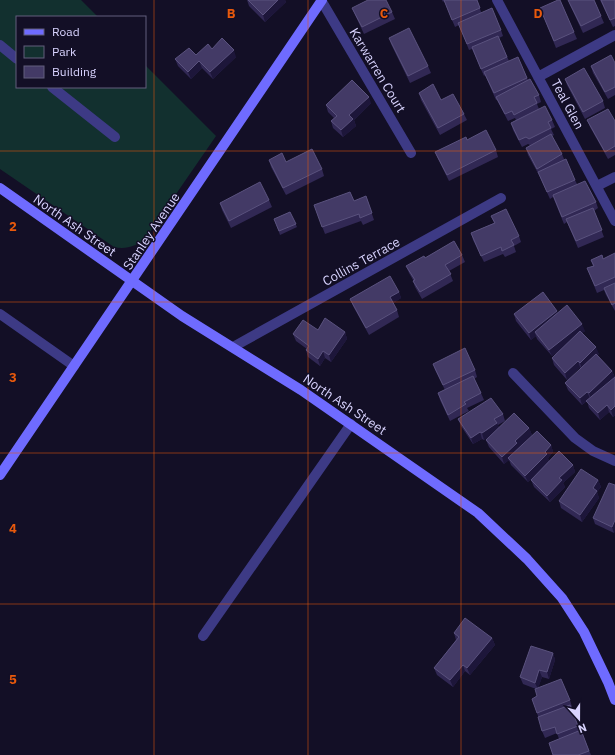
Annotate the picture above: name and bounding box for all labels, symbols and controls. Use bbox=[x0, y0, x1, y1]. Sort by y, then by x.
text: B bbox=[227, 5, 236, 22]
text: C bbox=[380, 5, 389, 22]
text: D bbox=[533, 5, 543, 22]
legend bbox=[16, 16, 146, 88]
text: Road bbox=[52, 24, 80, 39]
street label: Karwarren Court bbox=[346, 25, 410, 116]
text: Park bbox=[52, 44, 77, 59]
text: Building bbox=[52, 64, 97, 79]
street label: Teal Glen bbox=[547, 76, 588, 132]
street label: Stanley Avenue bbox=[119, 189, 184, 273]
street label: North Ash Street bbox=[30, 191, 119, 260]
text: 2 bbox=[9, 218, 17, 235]
street label: Collins Terrace bbox=[319, 233, 403, 290]
text: 3 bbox=[9, 369, 17, 386]
street label: North Ash Street bbox=[300, 370, 390, 439]
text: 4 bbox=[9, 520, 17, 537]
text: 5 bbox=[9, 671, 17, 688]
north arrow bbox=[559, 699, 599, 739]
text: N bbox=[576, 720, 589, 736]

